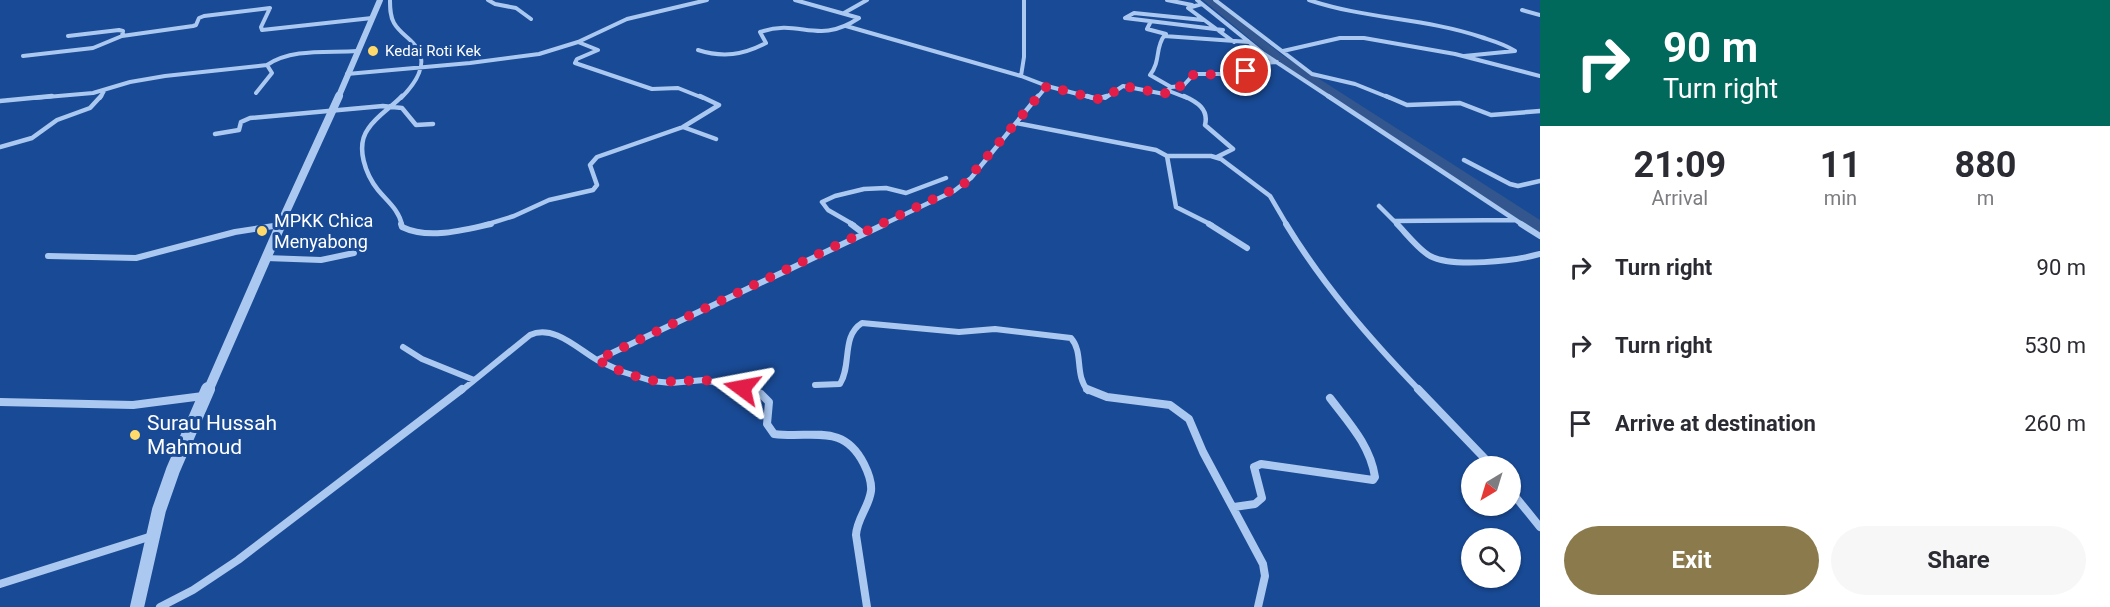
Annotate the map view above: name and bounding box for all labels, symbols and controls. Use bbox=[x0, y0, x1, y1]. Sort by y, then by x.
text: 90 m bbox=[1663, 23, 1758, 72]
icon: right bbox=[1564, 24, 1642, 102]
place label: Kedai Roti Kek bbox=[385, 42, 481, 60]
marker: Kedai Roti Kek bbox=[366, 44, 380, 58]
pin bbox=[1220, 45, 1271, 96]
icon: arrive bbox=[1229, 54, 1262, 87]
text: Turn right bbox=[1663, 73, 1778, 105]
text: 21:09 bbox=[1633, 144, 1726, 186]
text: 11 bbox=[1820, 144, 1861, 186]
text: 880 bbox=[1955, 144, 2017, 186]
text: Arrival bbox=[1651, 186, 1708, 210]
text: min bbox=[1824, 186, 1857, 210]
text: m bbox=[1977, 186, 1994, 210]
place label: MPKK Chica Menyabong bbox=[274, 210, 373, 252]
marker: MPKK Chica Menyabong bbox=[255, 224, 269, 238]
icon: right bbox=[1564, 251, 1597, 284]
text: Turn right bbox=[1615, 255, 1712, 280]
text: 90 m bbox=[2037, 255, 2086, 280]
icon: right bbox=[1564, 329, 1597, 362]
text: Turn right bbox=[1615, 333, 1712, 358]
text: 530 m bbox=[2024, 333, 2086, 358]
position arrow bbox=[710, 356, 774, 420]
icon: arrive bbox=[1564, 407, 1597, 440]
place label: Surau Hussah Mahmoud bbox=[147, 411, 277, 459]
text: Arrive at destination bbox=[1615, 411, 1816, 436]
text: 260 m bbox=[2024, 411, 2086, 436]
marker: Surau Hussah Mahmoud bbox=[128, 428, 142, 442]
north arrow bbox=[1461, 456, 1521, 516]
map controls bbox=[1461, 456, 1521, 588]
button: Exit bbox=[1564, 526, 1819, 595]
button: Share bbox=[1831, 526, 2086, 595]
button: search bbox=[1461, 528, 1521, 588]

